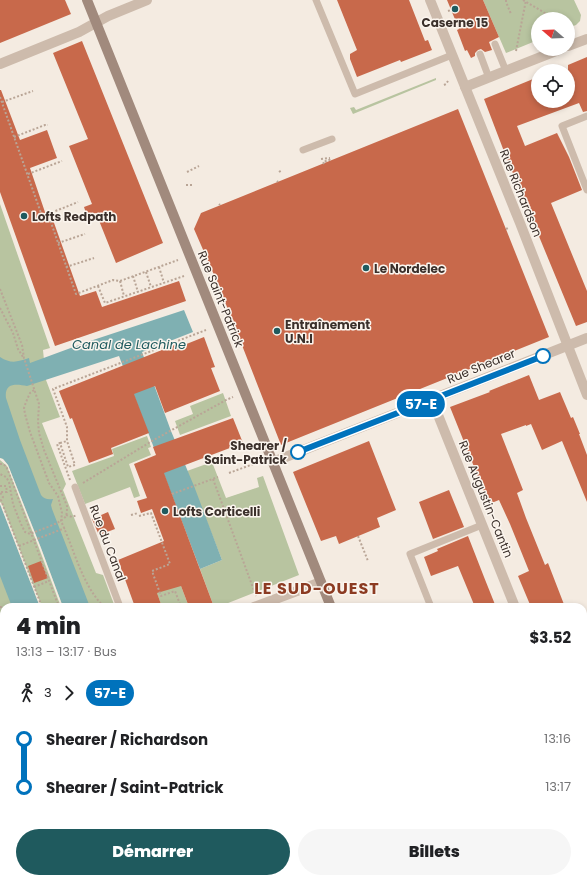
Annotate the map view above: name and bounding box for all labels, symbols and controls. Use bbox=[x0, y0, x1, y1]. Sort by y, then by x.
marker: Caserne 15 bbox=[450, 4, 460, 14]
north arrow bbox=[531, 12, 575, 56]
map controls bbox=[531, 12, 575, 108]
place label: Caserne 15 bbox=[422, 14, 489, 31]
button: locate bbox=[531, 64, 575, 108]
street label: Rue Richardson bbox=[496, 147, 546, 239]
place label: Lofts Redpath bbox=[32, 208, 116, 225]
marker: Lofts Redpath bbox=[19, 211, 29, 221]
street label: Rue Saint-Patrick bbox=[194, 248, 248, 351]
place label: Le Nordelec bbox=[374, 260, 445, 277]
marker: Le Nordelec bbox=[361, 263, 371, 273]
place label: Entraînement U.N.I bbox=[285, 316, 370, 347]
marker: Entraînement U.N.I bbox=[272, 326, 282, 336]
water label: Canal de Lachine bbox=[72, 335, 186, 354]
street label: Rue Shearer bbox=[444, 344, 518, 387]
unlabelled marker bbox=[535, 348, 551, 364]
line badge: 57-E bbox=[393, 391, 449, 417]
text: 57-E bbox=[405, 394, 437, 414]
place label: Shearer / Saint-Patrick bbox=[204, 437, 288, 468]
street label: Rue Augustin-Cantin bbox=[455, 438, 517, 560]
marker: Shearer / Saint-Patrick bbox=[290, 444, 306, 460]
street label: Rue du Canal bbox=[86, 502, 130, 584]
place label: Lofts Corticelli bbox=[173, 503, 260, 520]
marker: Lofts Corticelli bbox=[160, 506, 170, 516]
district label: LE SUD-OUEST bbox=[254, 577, 380, 600]
text: 4 min bbox=[16, 611, 81, 642]
text: $3.52 bbox=[530, 627, 571, 648]
text: 13:13 – 13:17 · Bus bbox=[16, 642, 117, 661]
icon: walk bbox=[16, 682, 38, 704]
icon: forward bbox=[58, 682, 80, 704]
text: 3 bbox=[44, 683, 52, 702]
text: 57-E bbox=[94, 683, 126, 703]
text: Shearer / Richardson bbox=[46, 729, 208, 750]
text: 13:16 bbox=[544, 729, 571, 748]
text: Shearer / Saint-Patrick bbox=[46, 777, 224, 798]
text: 13:17 bbox=[545, 777, 571, 796]
button: Démarrer bbox=[16, 829, 290, 875]
button: Billets bbox=[298, 829, 571, 875]

